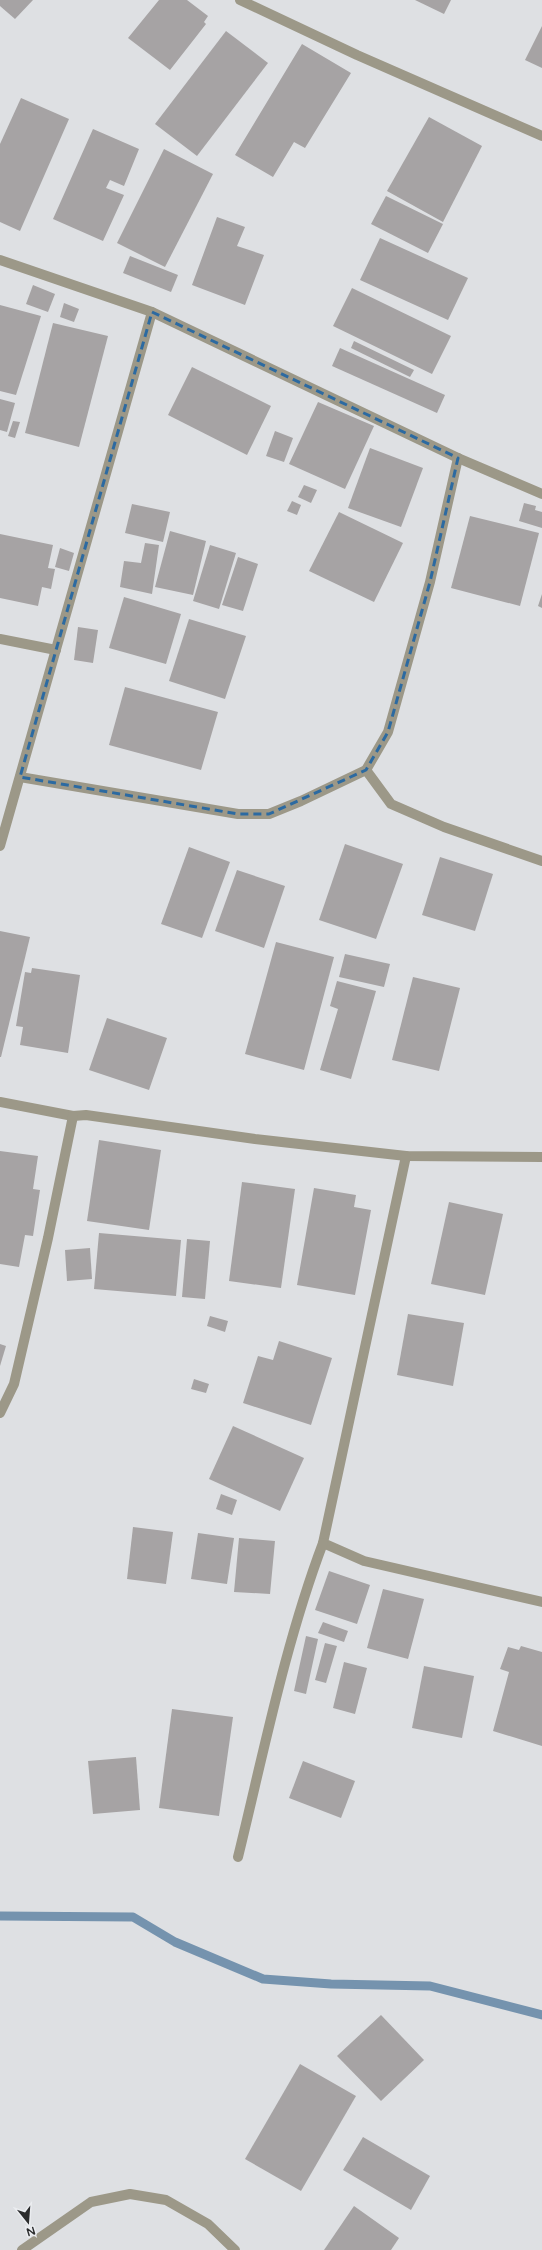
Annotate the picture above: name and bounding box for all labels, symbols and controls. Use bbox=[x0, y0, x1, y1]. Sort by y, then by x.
north arrow bbox=[8, 2202, 48, 2242]
text: N bbox=[25, 2224, 37, 2239]

